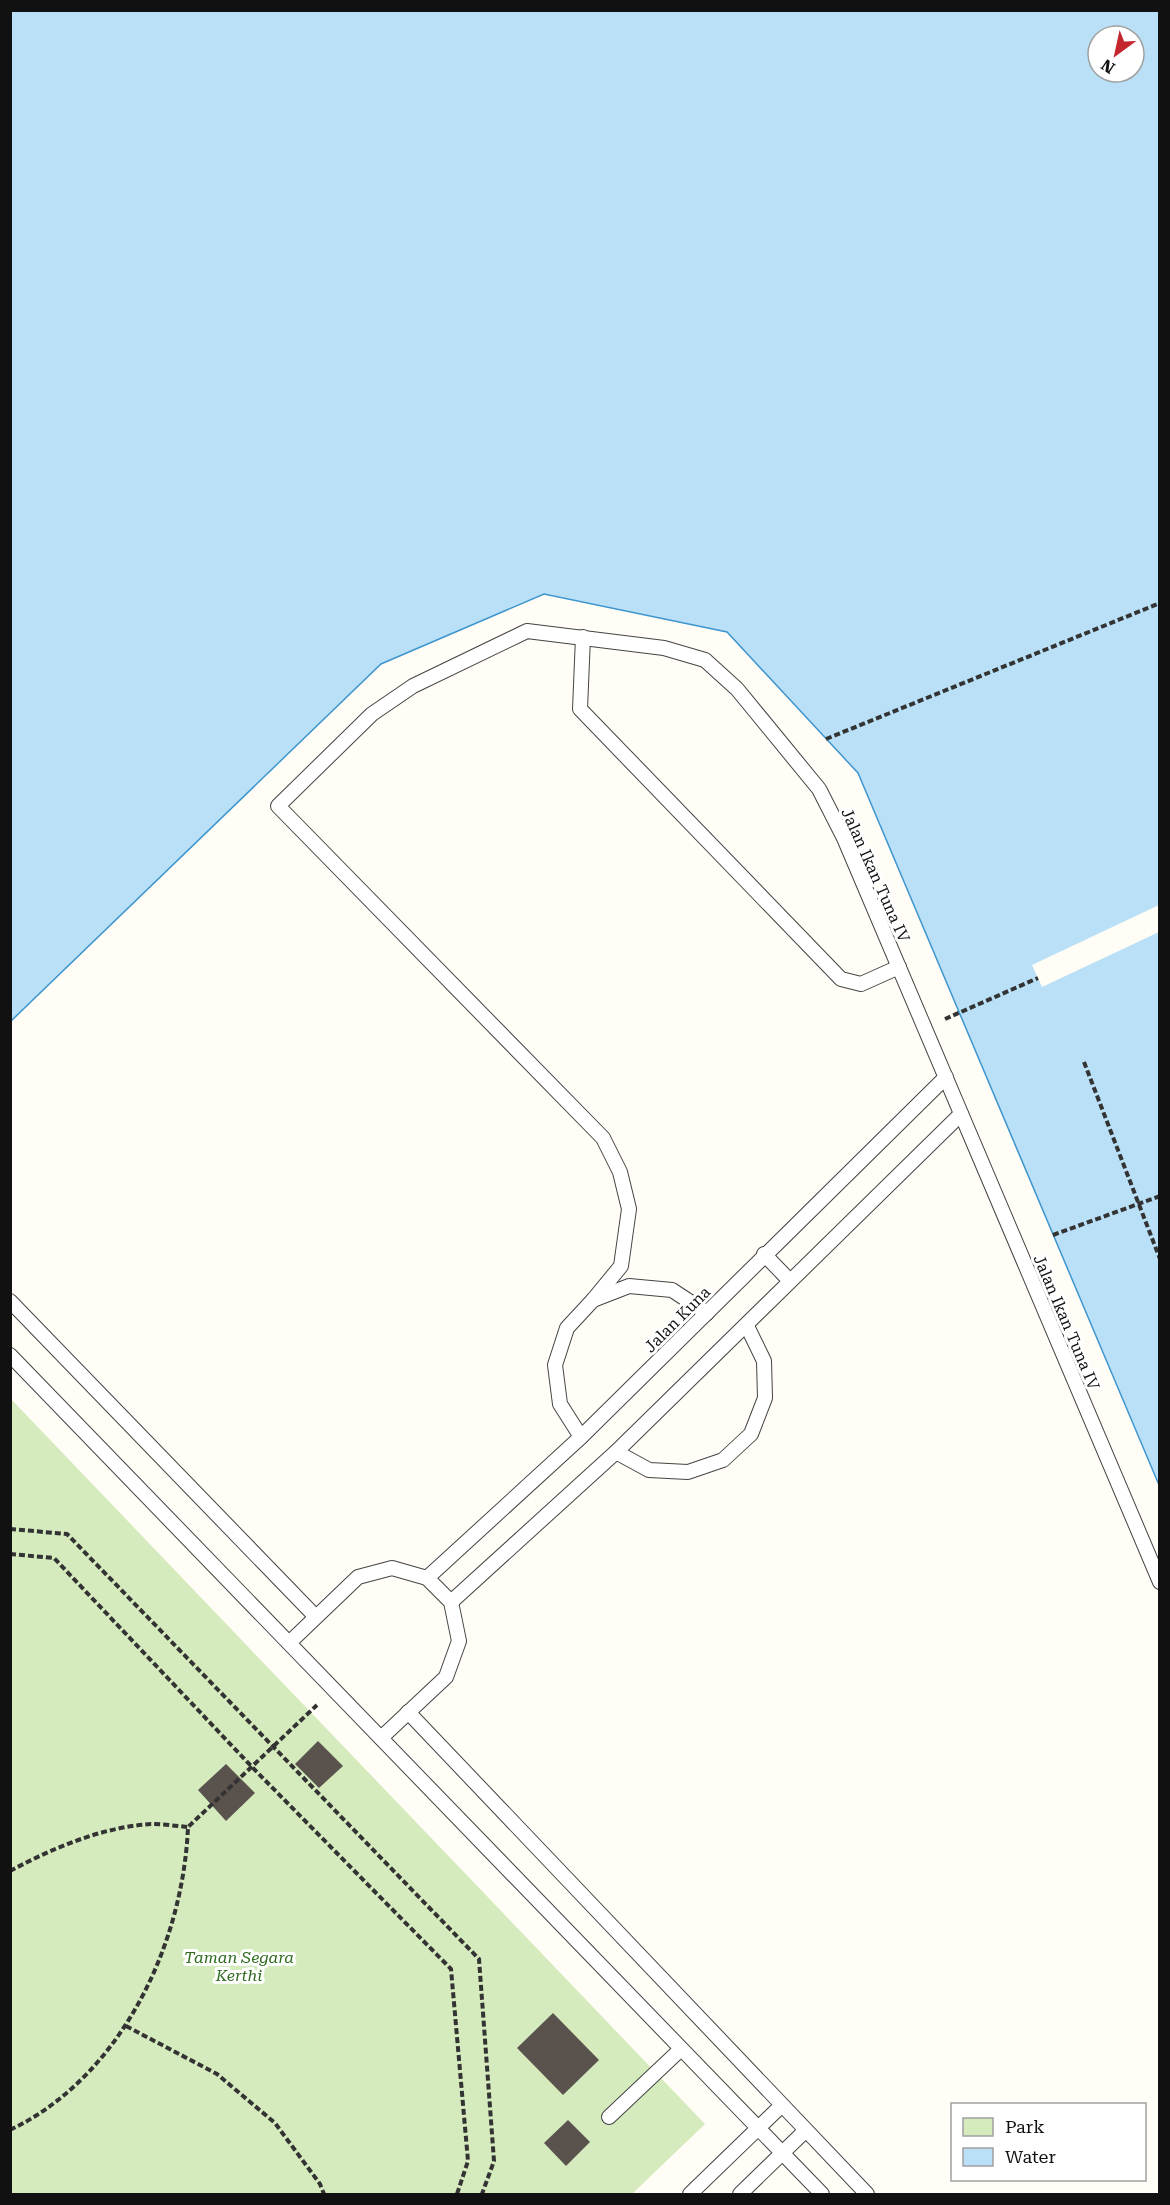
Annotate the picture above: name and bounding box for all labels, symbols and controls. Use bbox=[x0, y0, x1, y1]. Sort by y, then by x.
north arrow bbox=[1086, 24, 1146, 84]
text: N bbox=[1098, 55, 1118, 77]
street label: Jalan Ikan Tuna IV bbox=[837, 805, 914, 946]
street label: Jalan Ikan Tuna IV bbox=[1030, 1252, 1104, 1393]
street label: Jalan Kuna bbox=[640, 1282, 715, 1356]
park label: Taman Segara Kerthi bbox=[184, 1948, 294, 1985]
legend bbox=[951, 2103, 1146, 2181]
text: Park bbox=[1005, 2116, 1045, 2137]
text: Water bbox=[1005, 2146, 1056, 2167]

